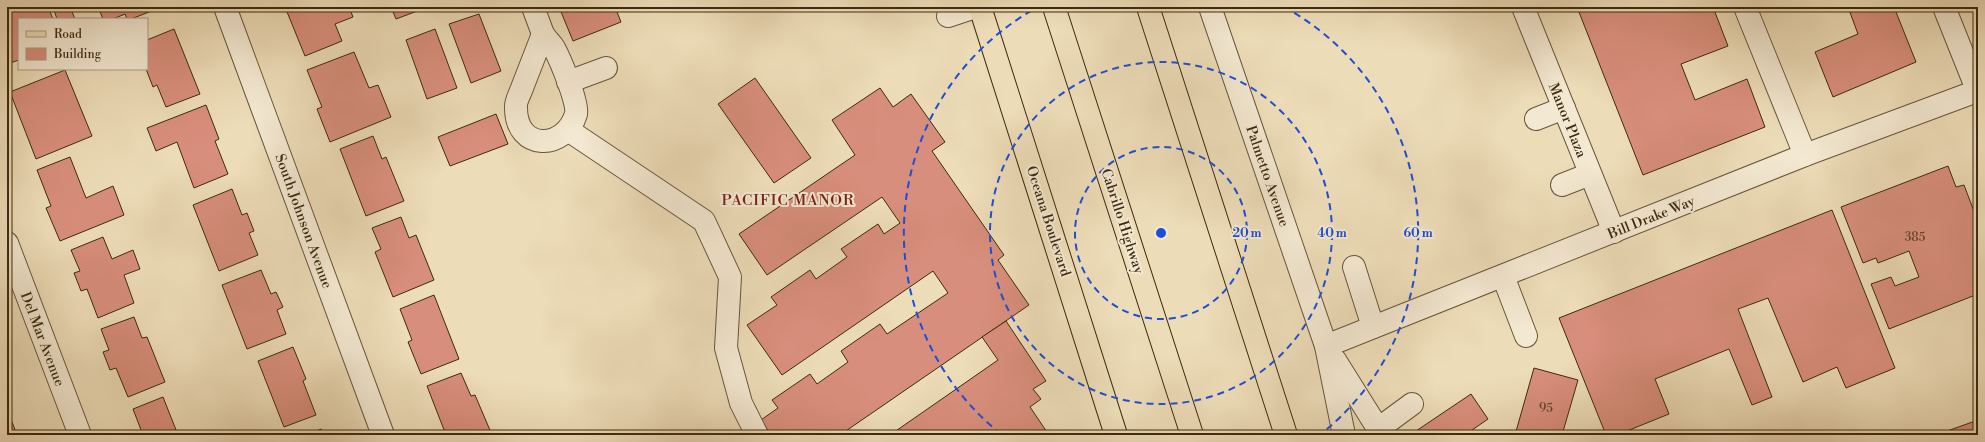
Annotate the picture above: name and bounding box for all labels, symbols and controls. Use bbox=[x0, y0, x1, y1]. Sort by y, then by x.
legend bbox=[18, 18, 148, 70]
text: Road bbox=[54, 27, 82, 42]
text: Building bbox=[53, 47, 102, 62]
street label: Manor Plaza bbox=[1544, 80, 1591, 161]
street label: Palmetto Avenue bbox=[1241, 123, 1293, 229]
street label: South Johnson Avenue bbox=[270, 151, 336, 291]
street label: Oceana Boulevard bbox=[1022, 164, 1074, 279]
street label: Cabrillo Highway bbox=[1097, 166, 1148, 276]
district label: PACIFIC MANOR bbox=[722, 191, 854, 210]
street label: Bill Drake Way bbox=[1604, 192, 1698, 244]
centre of rings bbox=[1154, 226, 1168, 240]
text: 20 m bbox=[1232, 226, 1262, 241]
text: 40 m bbox=[1317, 226, 1347, 241]
text: 60 m bbox=[1403, 226, 1433, 241]
house number: 385 bbox=[1905, 230, 1926, 245]
street label: Del Mar Avenue bbox=[16, 290, 68, 389]
house number: 95 bbox=[1539, 401, 1553, 416]

